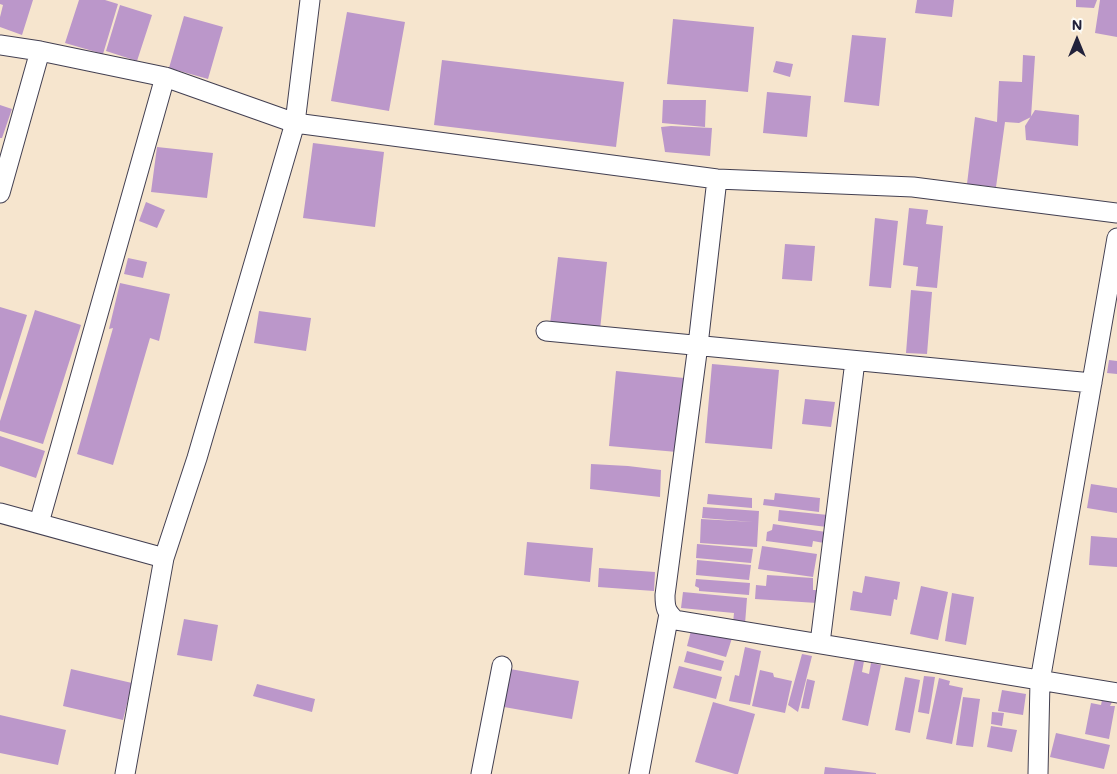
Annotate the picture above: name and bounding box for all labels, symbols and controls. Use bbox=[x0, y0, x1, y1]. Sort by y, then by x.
north arrow bbox=[1052, 15, 1102, 65]
text: N bbox=[1072, 15, 1082, 34]

